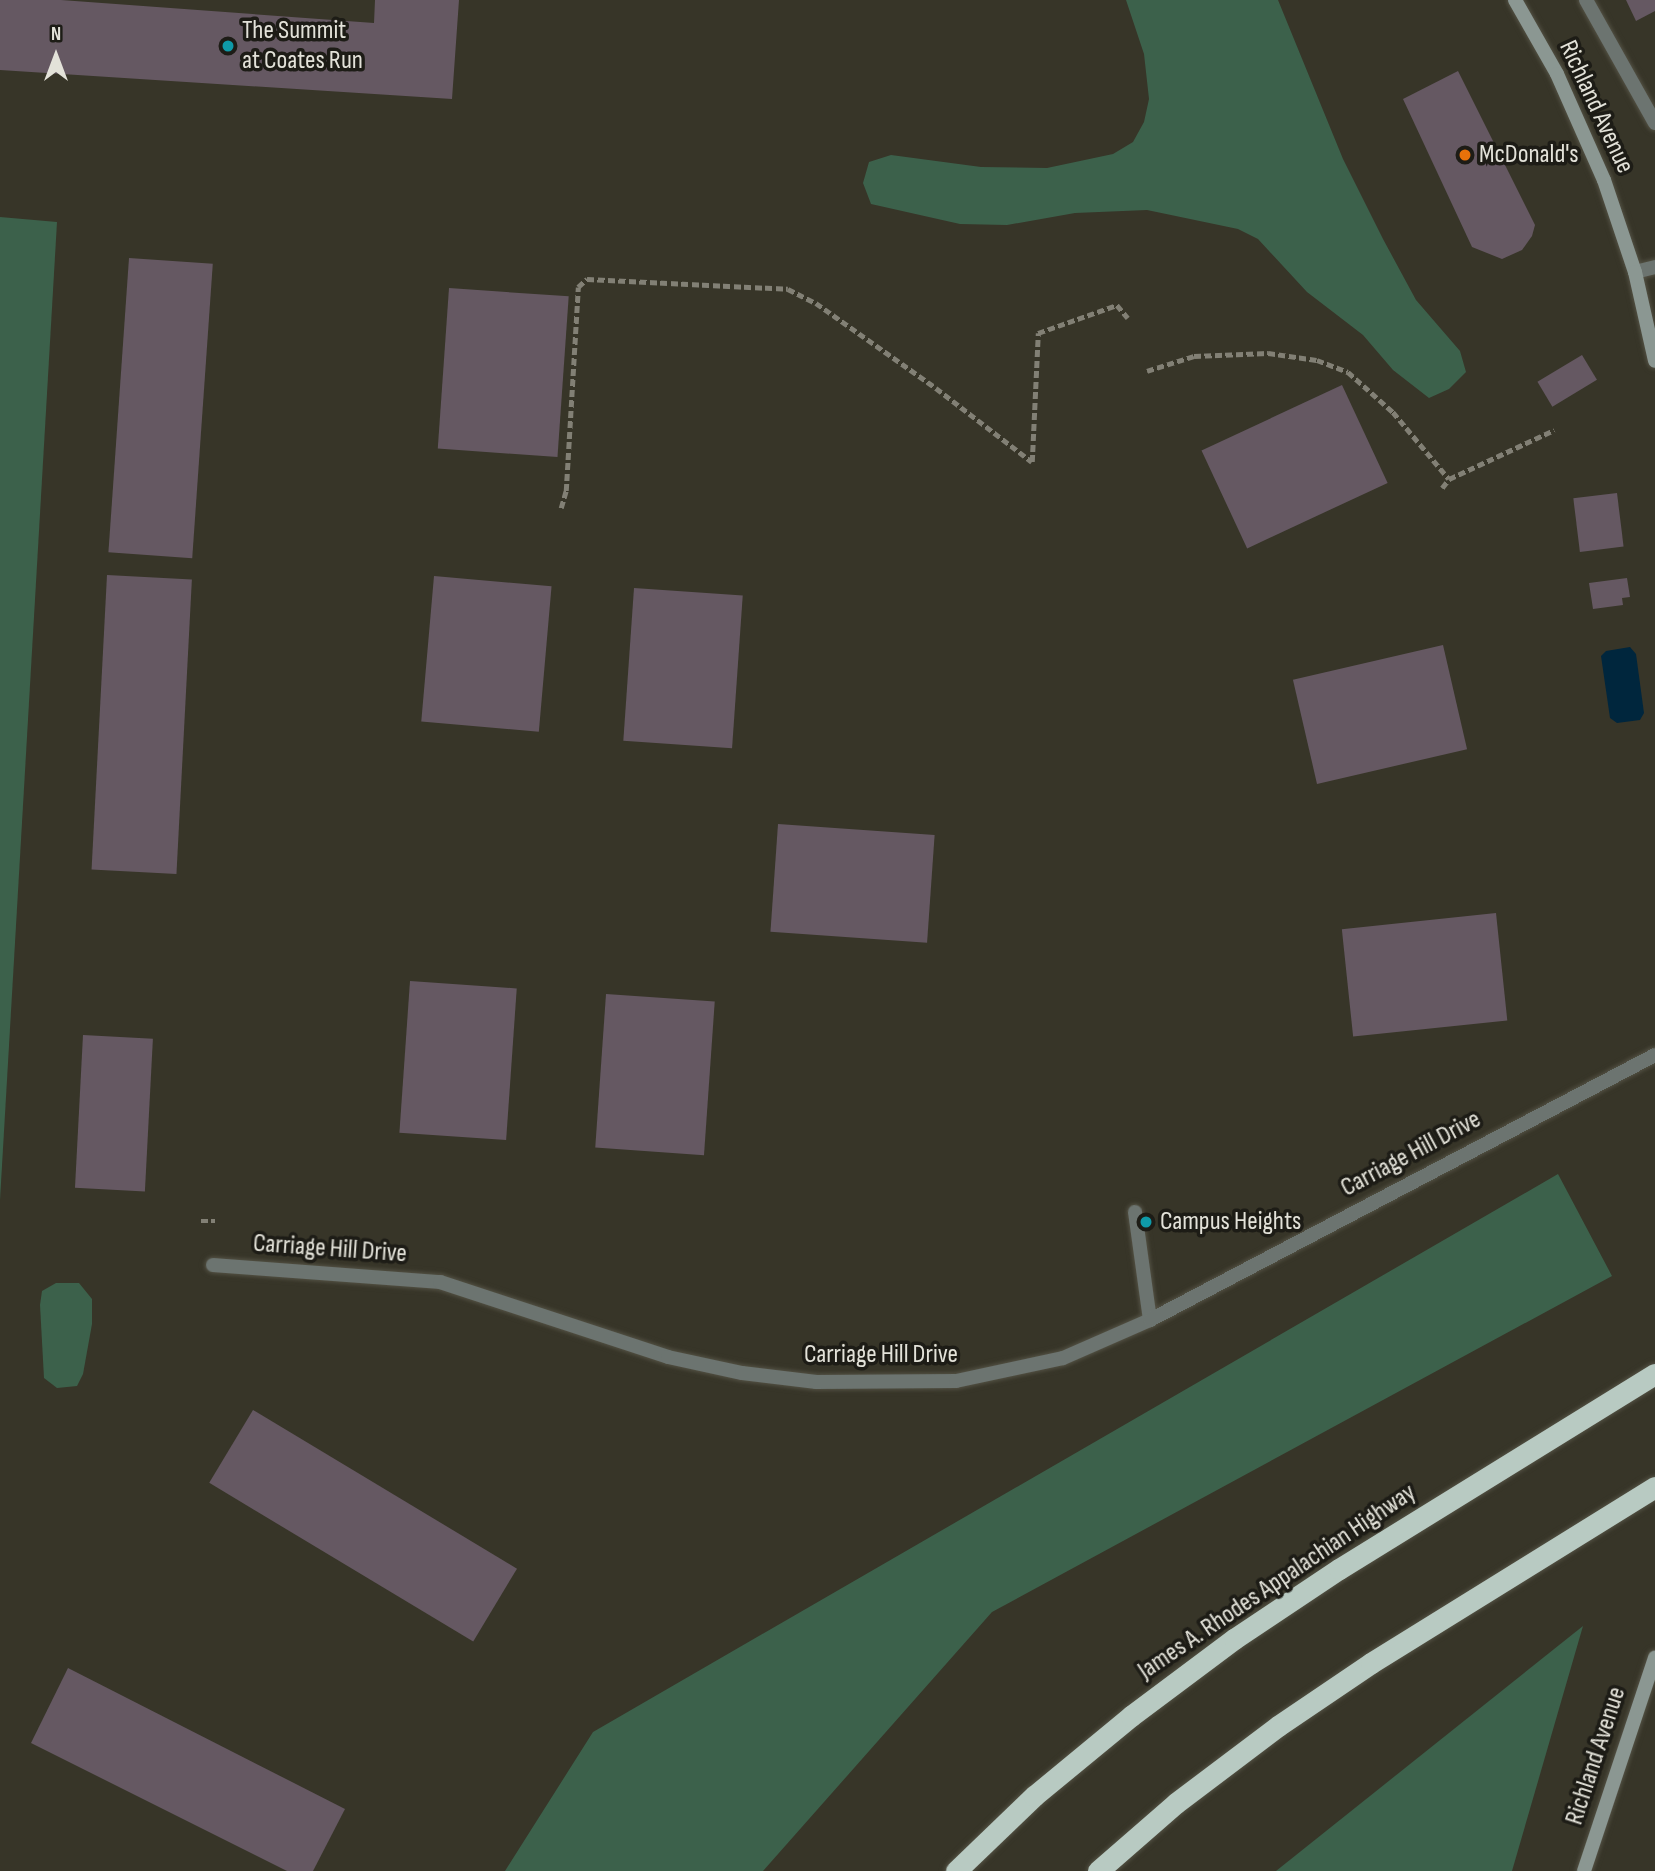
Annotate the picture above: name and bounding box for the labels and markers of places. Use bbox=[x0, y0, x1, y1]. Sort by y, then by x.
place label: The Summit at Coates Run bbox=[242, 15, 363, 76]
marker: The Summit at Coates Run bbox=[220, 38, 236, 54]
place label: McDonald's bbox=[1479, 139, 1579, 171]
marker: McDonald's bbox=[1457, 147, 1473, 163]
place label: Campus Heights bbox=[1160, 1206, 1301, 1238]
marker: Campus Heights bbox=[1138, 1214, 1154, 1230]

